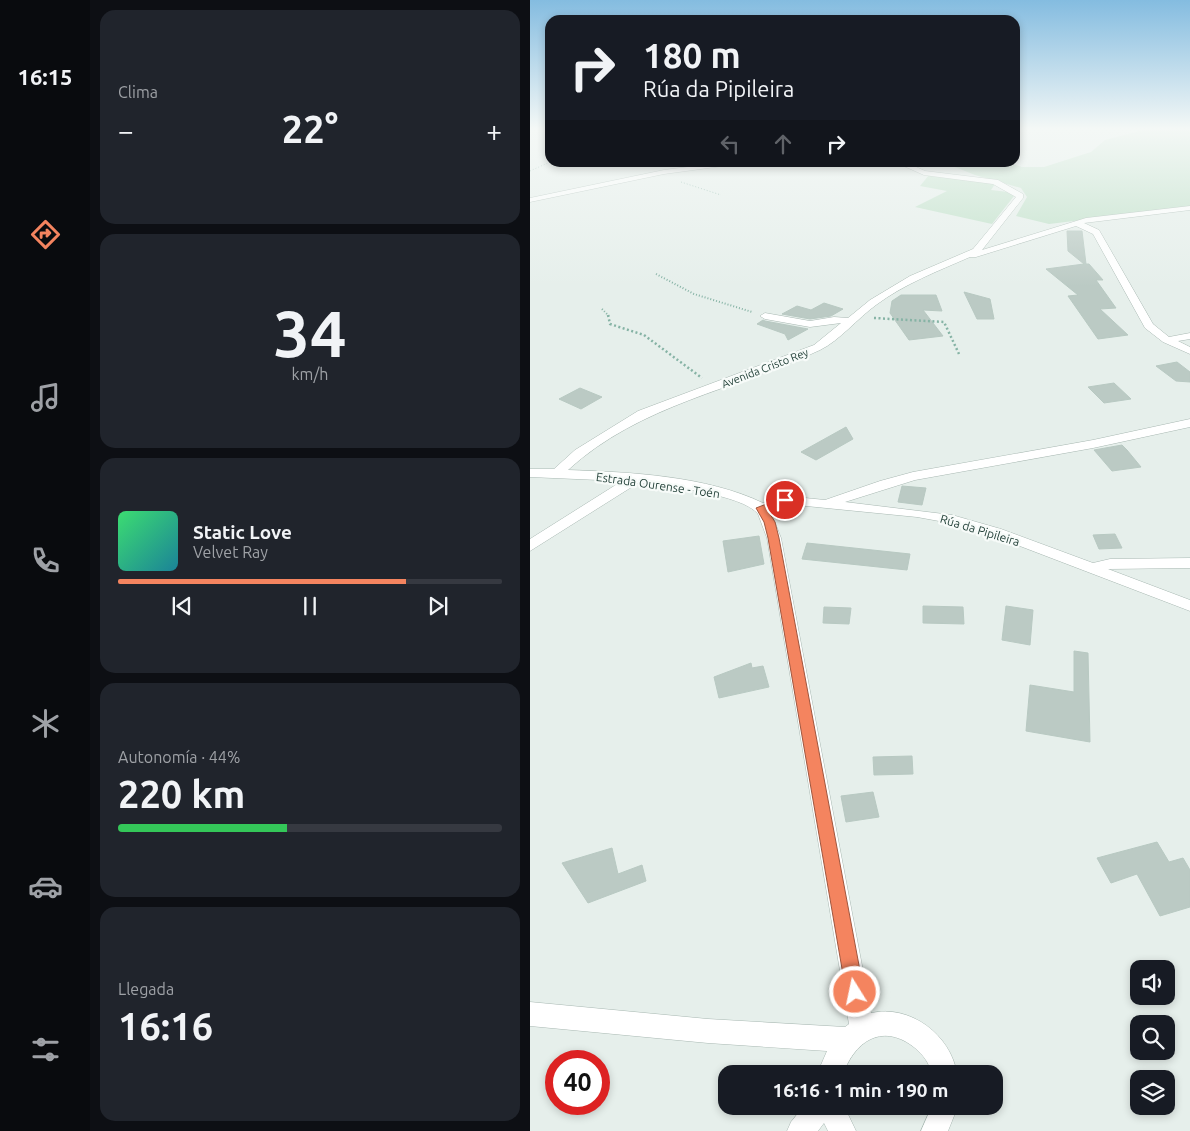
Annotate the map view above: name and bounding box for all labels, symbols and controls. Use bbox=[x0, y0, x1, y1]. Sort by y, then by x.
icon: right bbox=[560, 35, 625, 100]
text: 180 m bbox=[643, 35, 741, 75]
text: 16:15 bbox=[17, 64, 73, 89]
text: Rúa da Pipileira bbox=[643, 76, 794, 101]
text: Clima bbox=[118, 83, 158, 101]
text: 22° bbox=[282, 108, 338, 150]
text: − bbox=[118, 115, 134, 146]
text: + bbox=[486, 115, 502, 146]
icon: left bbox=[716, 130, 744, 158]
icon: ahead bbox=[769, 130, 797, 158]
icon: right bbox=[822, 130, 850, 158]
icon: directions bbox=[28, 217, 63, 252]
text: 34 bbox=[273, 296, 347, 369]
street label: Avenida Cristo Rey bbox=[720, 346, 811, 390]
text: km/h bbox=[292, 365, 328, 383]
icon: music bbox=[28, 380, 63, 415]
street label: Estrada Ourense - Toén bbox=[595, 470, 721, 500]
pin bbox=[764, 479, 806, 521]
icon: arrive bbox=[771, 486, 799, 514]
street label: Rúa da Pipileira bbox=[939, 512, 1021, 548]
text: Static Love bbox=[193, 521, 292, 543]
icon: phone bbox=[28, 543, 63, 578]
text: Velvet Ray bbox=[193, 543, 268, 561]
icon: previous bbox=[168, 592, 196, 620]
icon: pause bbox=[296, 592, 324, 620]
icon: next bbox=[424, 592, 452, 620]
icon: climate bbox=[28, 706, 63, 741]
text: Autonomía · 44% bbox=[118, 748, 240, 766]
text: 220 km bbox=[118, 773, 245, 815]
icon: car bbox=[28, 869, 63, 904]
map controls bbox=[1130, 960, 1175, 1115]
button: sound bbox=[1130, 960, 1175, 1005]
position arrow bbox=[828, 965, 880, 1017]
text: Llegada bbox=[118, 980, 174, 998]
text: 16:16 bbox=[118, 1005, 213, 1047]
button: search bbox=[1130, 1015, 1175, 1060]
icon: filters bbox=[28, 1032, 63, 1067]
speed limit sign: 40 bbox=[545, 1050, 610, 1115]
button: layers bbox=[1130, 1070, 1175, 1115]
text: 16:16 · 1 min · 190 m bbox=[773, 1079, 948, 1101]

